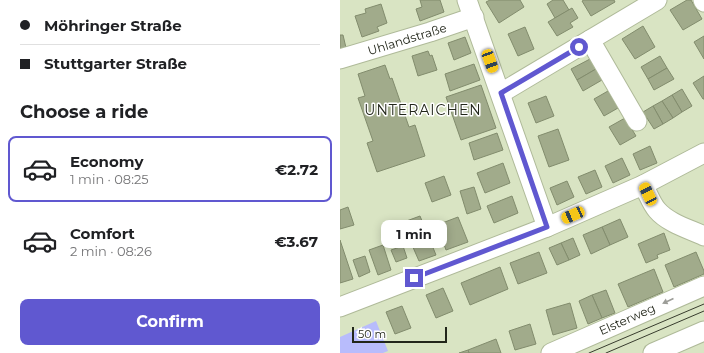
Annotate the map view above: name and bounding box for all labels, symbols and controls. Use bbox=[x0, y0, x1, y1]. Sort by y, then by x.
text: Möhringer Straße bbox=[44, 16, 182, 35]
street label: Uhlandstraße bbox=[366, 20, 448, 58]
route start bbox=[570, 38, 588, 56]
car bbox=[480, 48, 500, 74]
text: Stuttgarter Straße bbox=[44, 54, 187, 73]
text: Choose a ride bbox=[20, 101, 148, 123]
district label: UNTERAICHEN bbox=[364, 101, 482, 119]
icon: car bbox=[22, 151, 58, 187]
text: Economy bbox=[70, 152, 143, 171]
text: €2.72 bbox=[275, 160, 318, 179]
text: 1 min · 08:25 bbox=[70, 171, 149, 187]
car bbox=[637, 181, 659, 207]
car bbox=[560, 205, 586, 225]
callout: 1 min bbox=[381, 220, 447, 248]
icon: car bbox=[22, 223, 58, 259]
text: Comfort bbox=[70, 224, 135, 243]
text: 1 min bbox=[396, 226, 432, 242]
text: €3.67 bbox=[274, 232, 318, 251]
text: 2 min · 08:26 bbox=[70, 243, 152, 259]
route end bbox=[405, 269, 423, 287]
button: Confirm bbox=[20, 299, 320, 345]
one-way arrow bbox=[662, 299, 674, 305]
street label: Elsterweg bbox=[597, 300, 657, 338]
scale bar bbox=[352, 325, 447, 344]
text: 50 m bbox=[358, 327, 386, 341]

